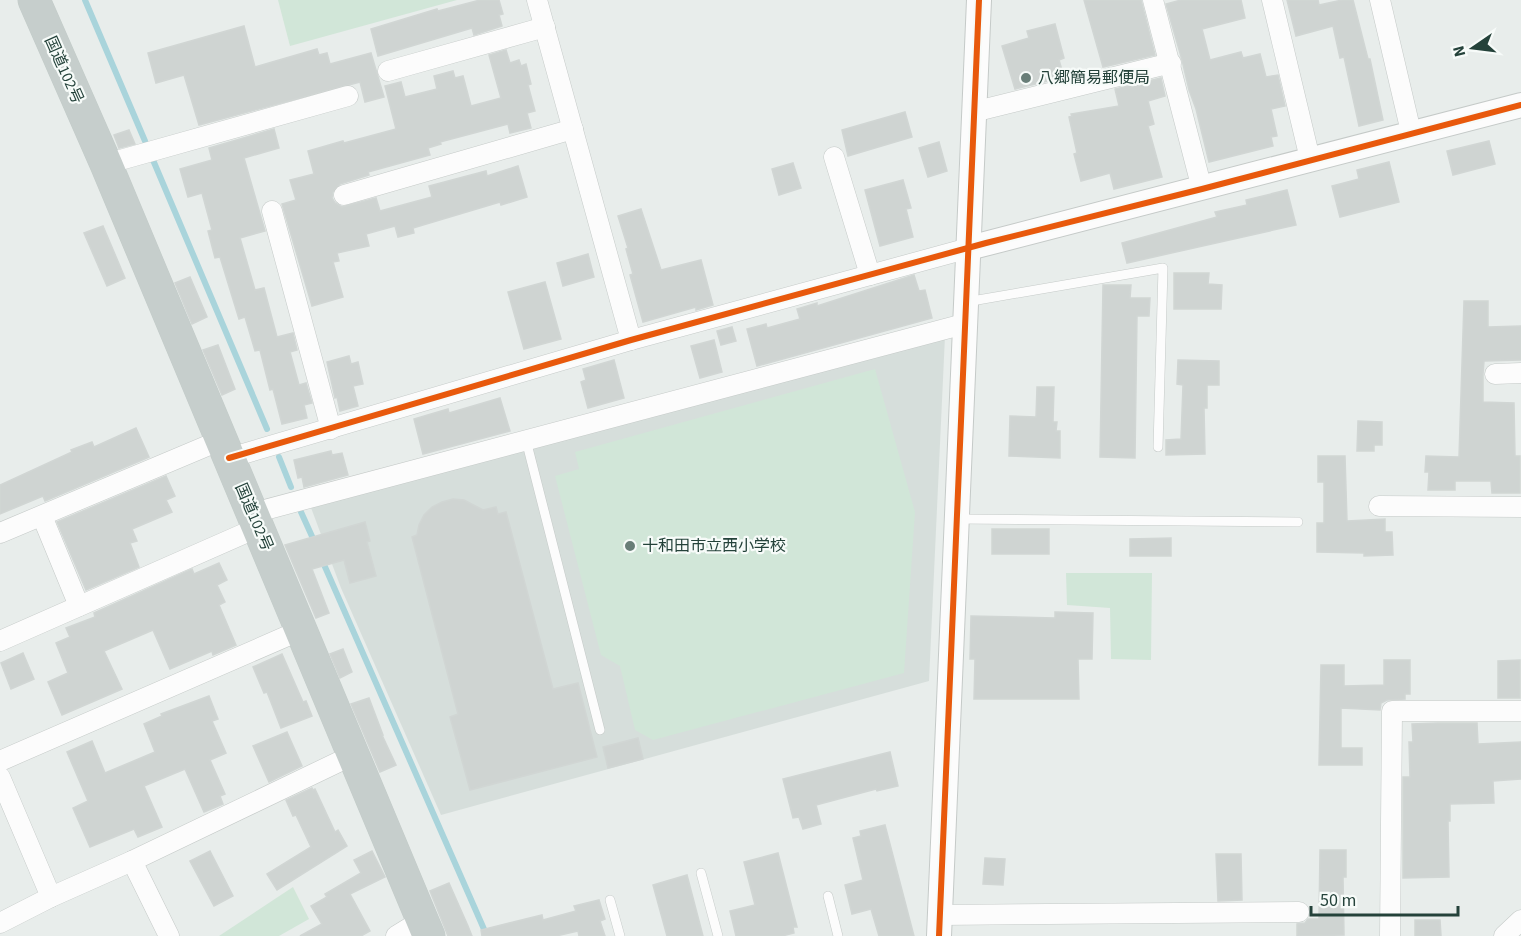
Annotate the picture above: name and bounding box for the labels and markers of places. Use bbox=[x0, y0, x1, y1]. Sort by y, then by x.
place label: 八郷簡易郵便局 bbox=[1038, 67, 1150, 89]
marker: 八郷簡易郵便局 bbox=[1019, 71, 1033, 85]
place label: 十和田市立西小学校 bbox=[642, 535, 786, 557]
marker: 十和田市立西小学校 bbox=[623, 539, 637, 553]

